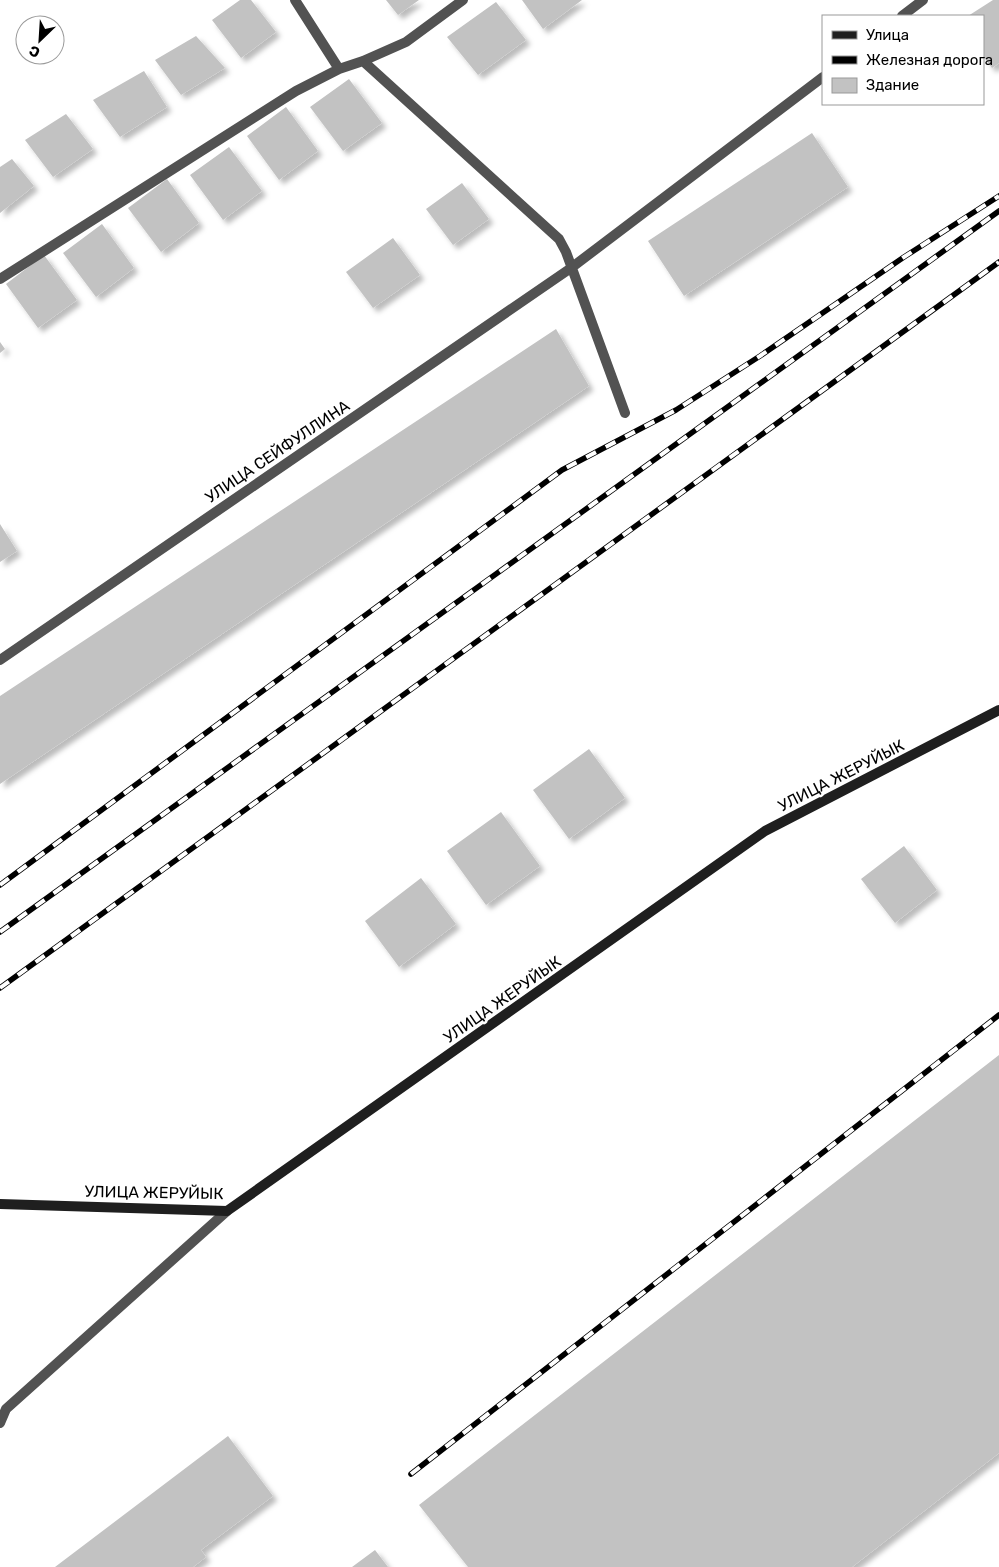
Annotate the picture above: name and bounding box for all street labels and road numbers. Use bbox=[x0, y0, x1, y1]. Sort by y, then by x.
street label: УЛИЦА СЕЙФУЛЛИНА bbox=[202, 396, 353, 507]
street label: УЛИЦА ЖЕРУЙЫК bbox=[775, 735, 907, 815]
street label: УЛИЦА ЖЕРУЙЫК bbox=[440, 952, 565, 1047]
street label: УЛИЦА ЖЕРУЙЫК bbox=[84, 1182, 224, 1203]

